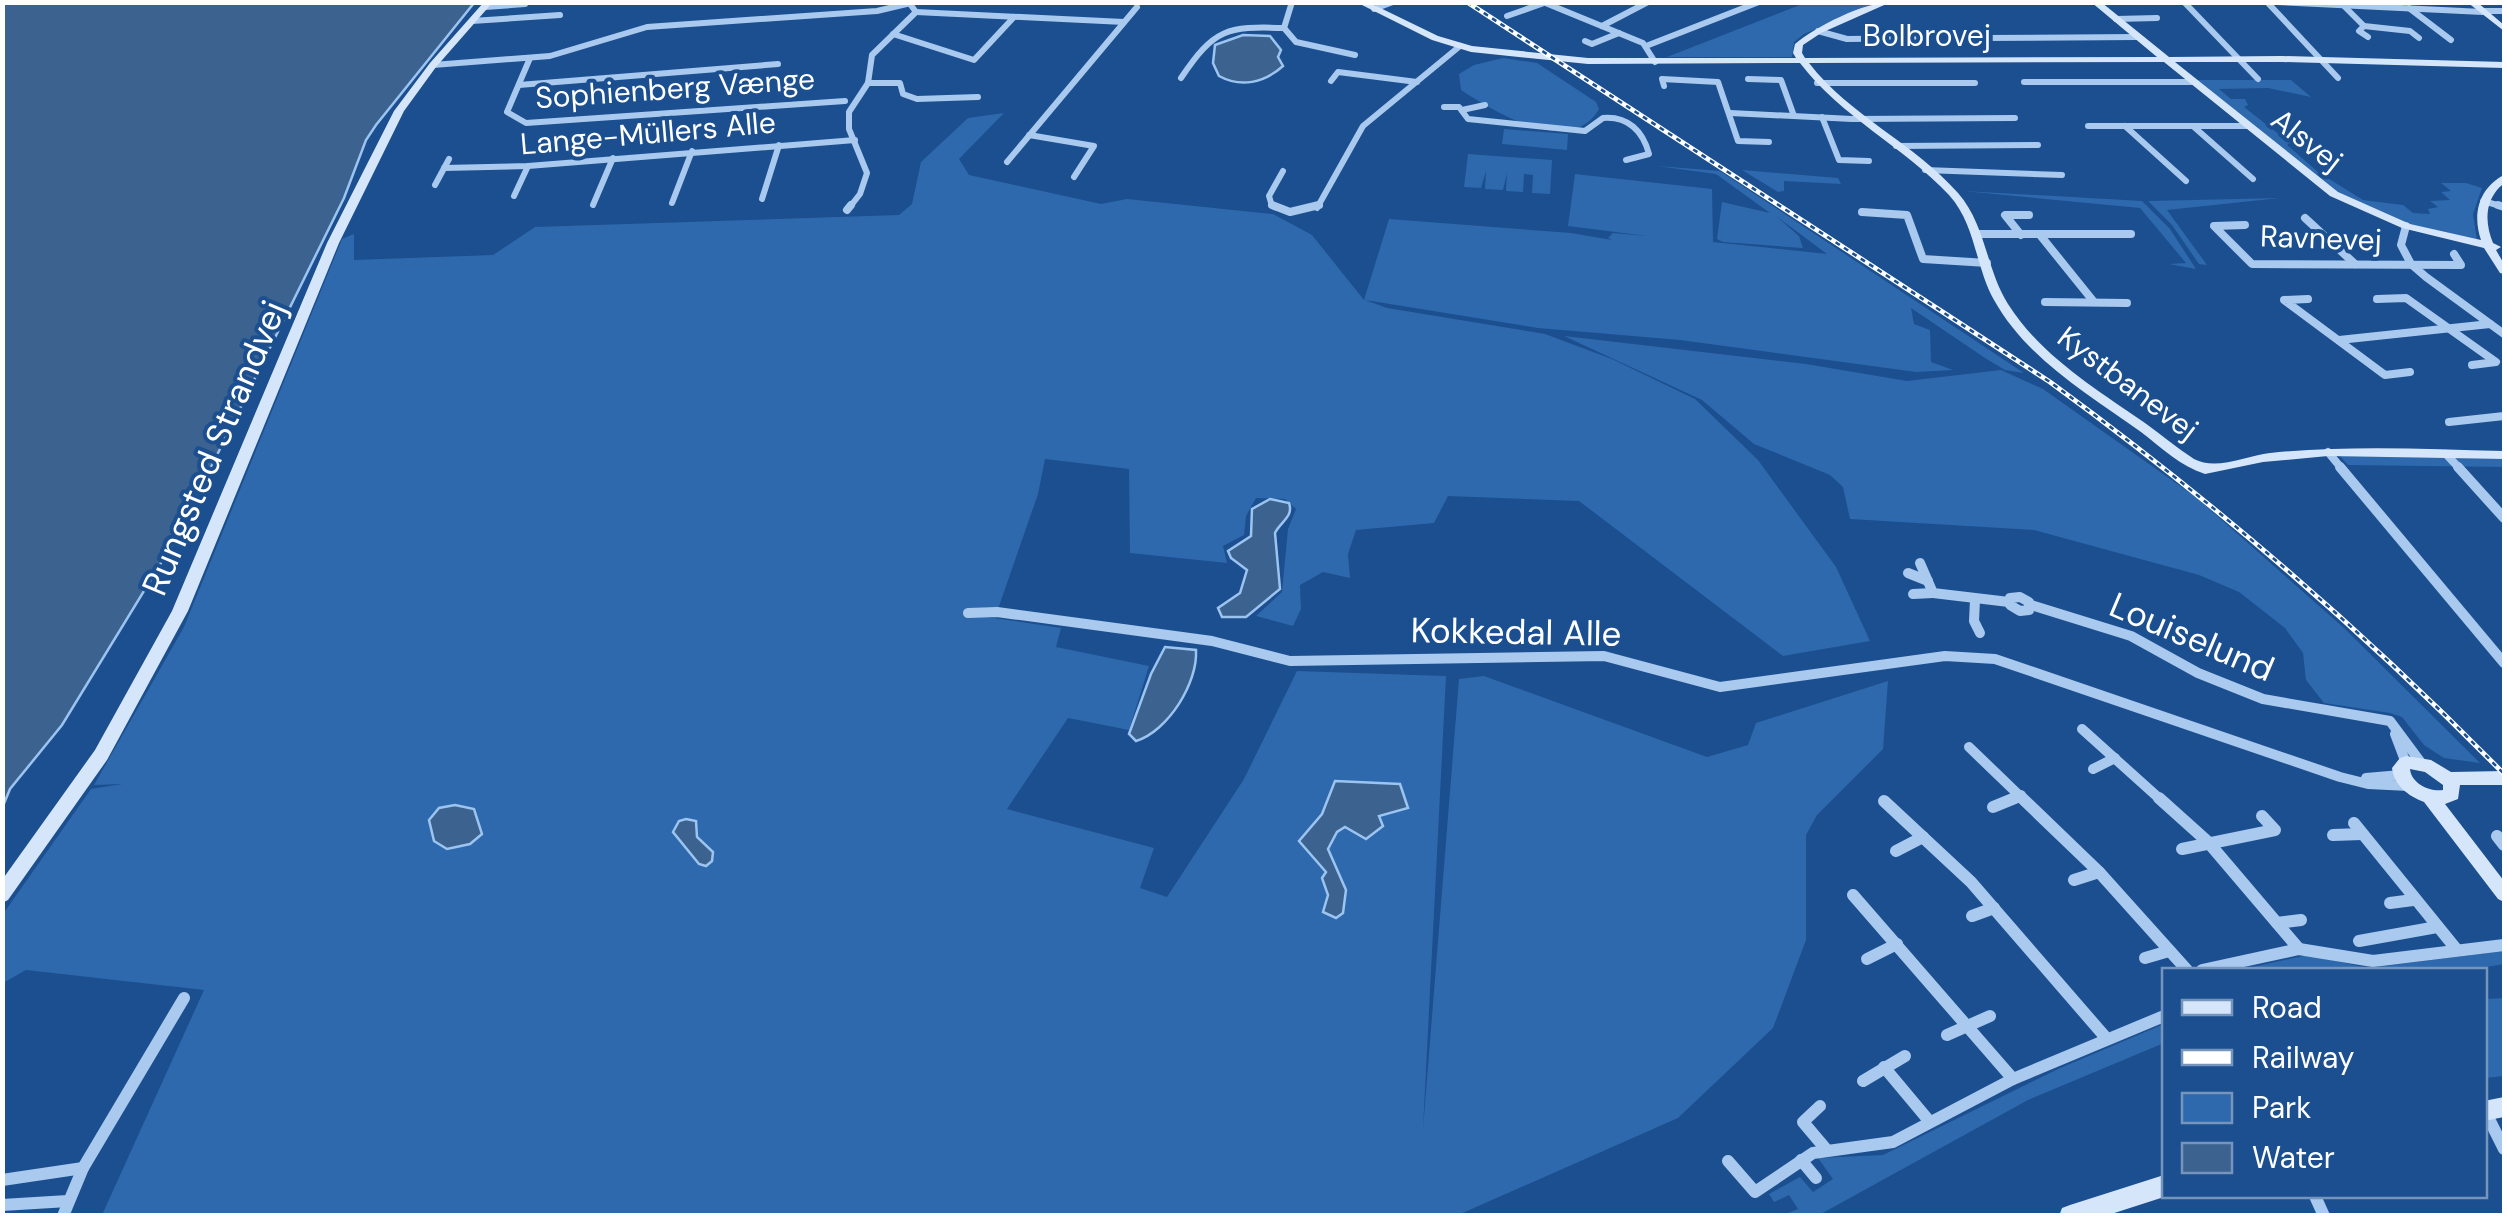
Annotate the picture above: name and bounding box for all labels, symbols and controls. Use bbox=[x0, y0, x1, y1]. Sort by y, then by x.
street label: Bolbrovej bbox=[1863, 16, 1991, 55]
street label: Sophienberg Vænge bbox=[534, 59, 816, 117]
street label: Alsvej bbox=[2263, 100, 2351, 180]
street label: Lange-Müllers Alle bbox=[519, 102, 777, 164]
street label: Ravnevej bbox=[2259, 216, 2383, 260]
street label: Rungsted Strandvej bbox=[131, 294, 297, 602]
street label: Kystbanevej bbox=[2050, 317, 2206, 449]
street label: Louiselund bbox=[2103, 582, 2281, 692]
street label: Kokkedal Alle bbox=[1410, 607, 1622, 657]
legend bbox=[2162, 968, 2487, 1198]
text: Road bbox=[2252, 988, 2322, 1027]
text: Railway bbox=[2252, 1038, 2355, 1077]
text: Park bbox=[2252, 1088, 2311, 1127]
text: Water bbox=[2252, 1138, 2335, 1177]

